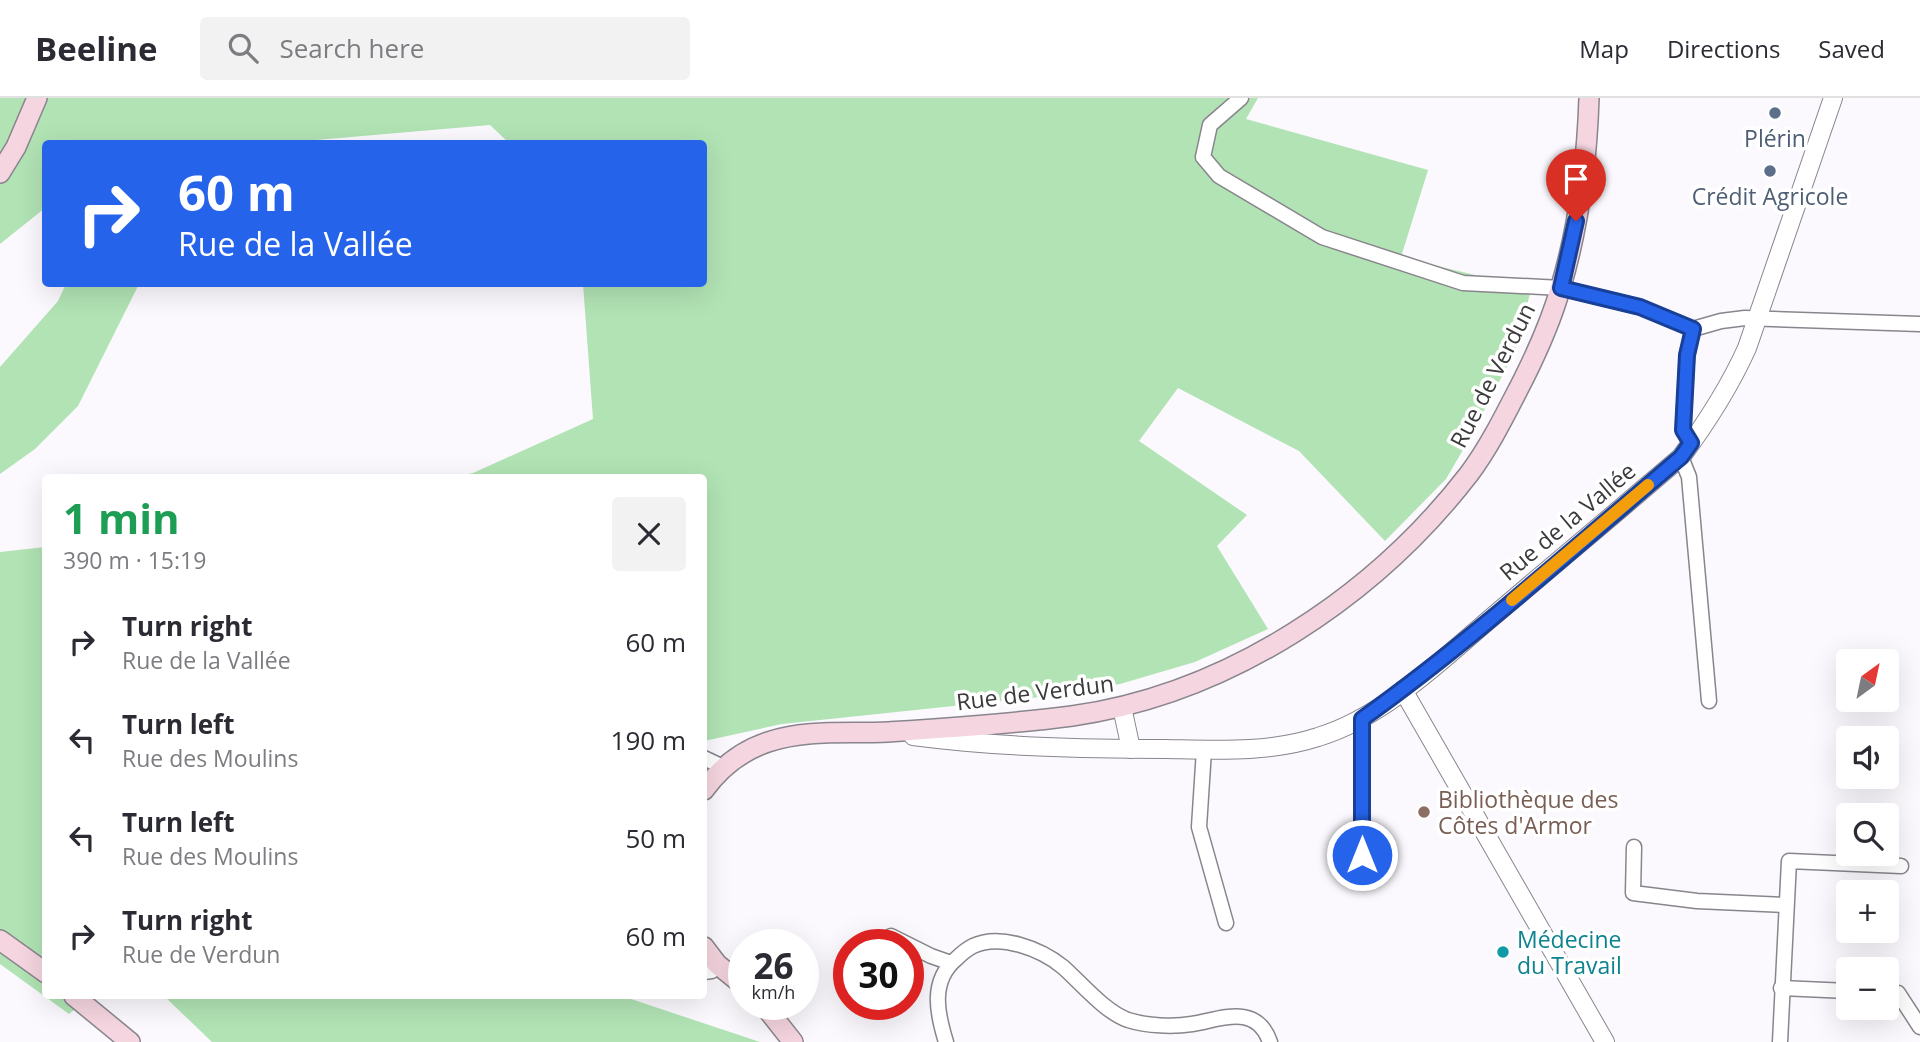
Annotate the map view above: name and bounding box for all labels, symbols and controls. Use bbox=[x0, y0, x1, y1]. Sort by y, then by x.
search box bbox=[200, 17, 690, 80]
text: Beeline bbox=[35, 26, 158, 71]
icon: search bbox=[224, 29, 262, 67]
text: Search here bbox=[280, 30, 424, 66]
text: Map bbox=[1579, 32, 1629, 65]
text: Directions bbox=[1667, 32, 1780, 65]
text: Saved bbox=[1818, 32, 1885, 65]
marker: Plérin bbox=[1767, 105, 1783, 121]
place label: Plérin bbox=[1744, 122, 1806, 154]
pin bbox=[1546, 149, 1606, 221]
text: 60 m bbox=[178, 159, 295, 225]
icon: arrive bbox=[1557, 160, 1595, 198]
marker: Crédit Agricole bbox=[1762, 163, 1778, 179]
icon: right bbox=[63, 168, 154, 259]
place label: Crédit Agricole bbox=[1692, 180, 1848, 212]
text: Rue de la Vallée bbox=[178, 222, 413, 265]
street label: Rue de Verdun bbox=[1442, 297, 1542, 453]
street label: Rue de la Vallée bbox=[1492, 455, 1642, 587]
text: 1 min bbox=[63, 489, 180, 546]
button: close bbox=[612, 497, 686, 571]
text: 390 m · 15:19 bbox=[63, 544, 206, 576]
text: Turn right bbox=[122, 608, 253, 644]
icon: right bbox=[63, 623, 101, 661]
text: 60 m bbox=[625, 624, 686, 660]
text: Rue de la Vallée bbox=[122, 644, 291, 676]
north arrow bbox=[1836, 649, 1899, 712]
map controls bbox=[1836, 649, 1899, 1020]
street label: Rue de Verdun bbox=[954, 666, 1116, 718]
text: Turn left bbox=[122, 706, 234, 742]
icon: left bbox=[63, 721, 101, 759]
text: 190 m bbox=[611, 722, 686, 758]
button: sound bbox=[1836, 726, 1899, 789]
text: Rue des Moulins bbox=[122, 742, 298, 774]
place label: Bibliothèque des Côtes d'Armor bbox=[1438, 783, 1618, 841]
button: search bbox=[1836, 803, 1899, 866]
text: Turn left bbox=[122, 804, 234, 840]
marker: Bibliothèque des Côtes d'Armor bbox=[1416, 804, 1432, 820]
position arrow bbox=[1325, 818, 1399, 892]
icon: left bbox=[63, 819, 101, 857]
text: 50 m bbox=[625, 820, 686, 856]
text: Rue des Moulins bbox=[122, 840, 298, 872]
button: + bbox=[1836, 880, 1899, 943]
text: Turn right bbox=[122, 902, 253, 938]
icon: right bbox=[63, 917, 101, 955]
text: 60 m bbox=[625, 918, 686, 954]
place label: Médecine du Travail bbox=[1517, 923, 1622, 981]
speed limit sign: 30 bbox=[833, 929, 924, 1020]
text: Rue de Verdun bbox=[122, 938, 280, 970]
text: 26 bbox=[753, 942, 794, 989]
marker: Médecine du Travail bbox=[1495, 944, 1511, 960]
button: − bbox=[1836, 957, 1899, 1020]
text: km/h bbox=[752, 980, 795, 1004]

